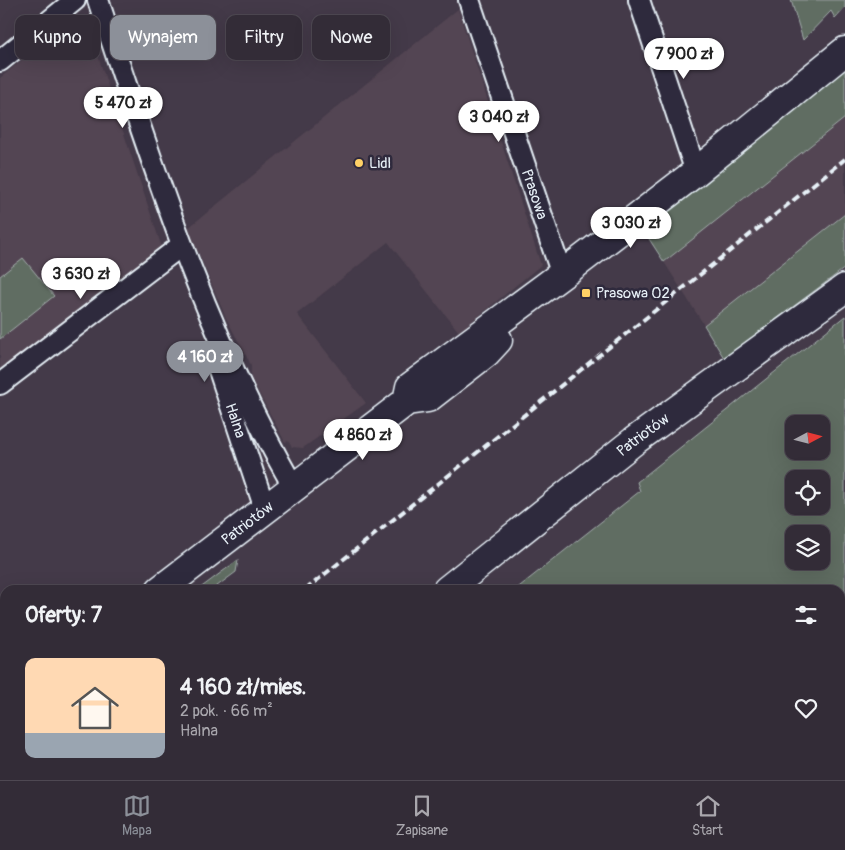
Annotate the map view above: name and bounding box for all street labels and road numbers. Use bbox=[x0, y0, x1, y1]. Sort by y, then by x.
street label: Prasowa bbox=[517, 166, 552, 222]
street label: Halna bbox=[221, 401, 250, 440]
street label: Patriotów bbox=[613, 409, 673, 461]
street label: Patriotów bbox=[217, 497, 277, 549]

